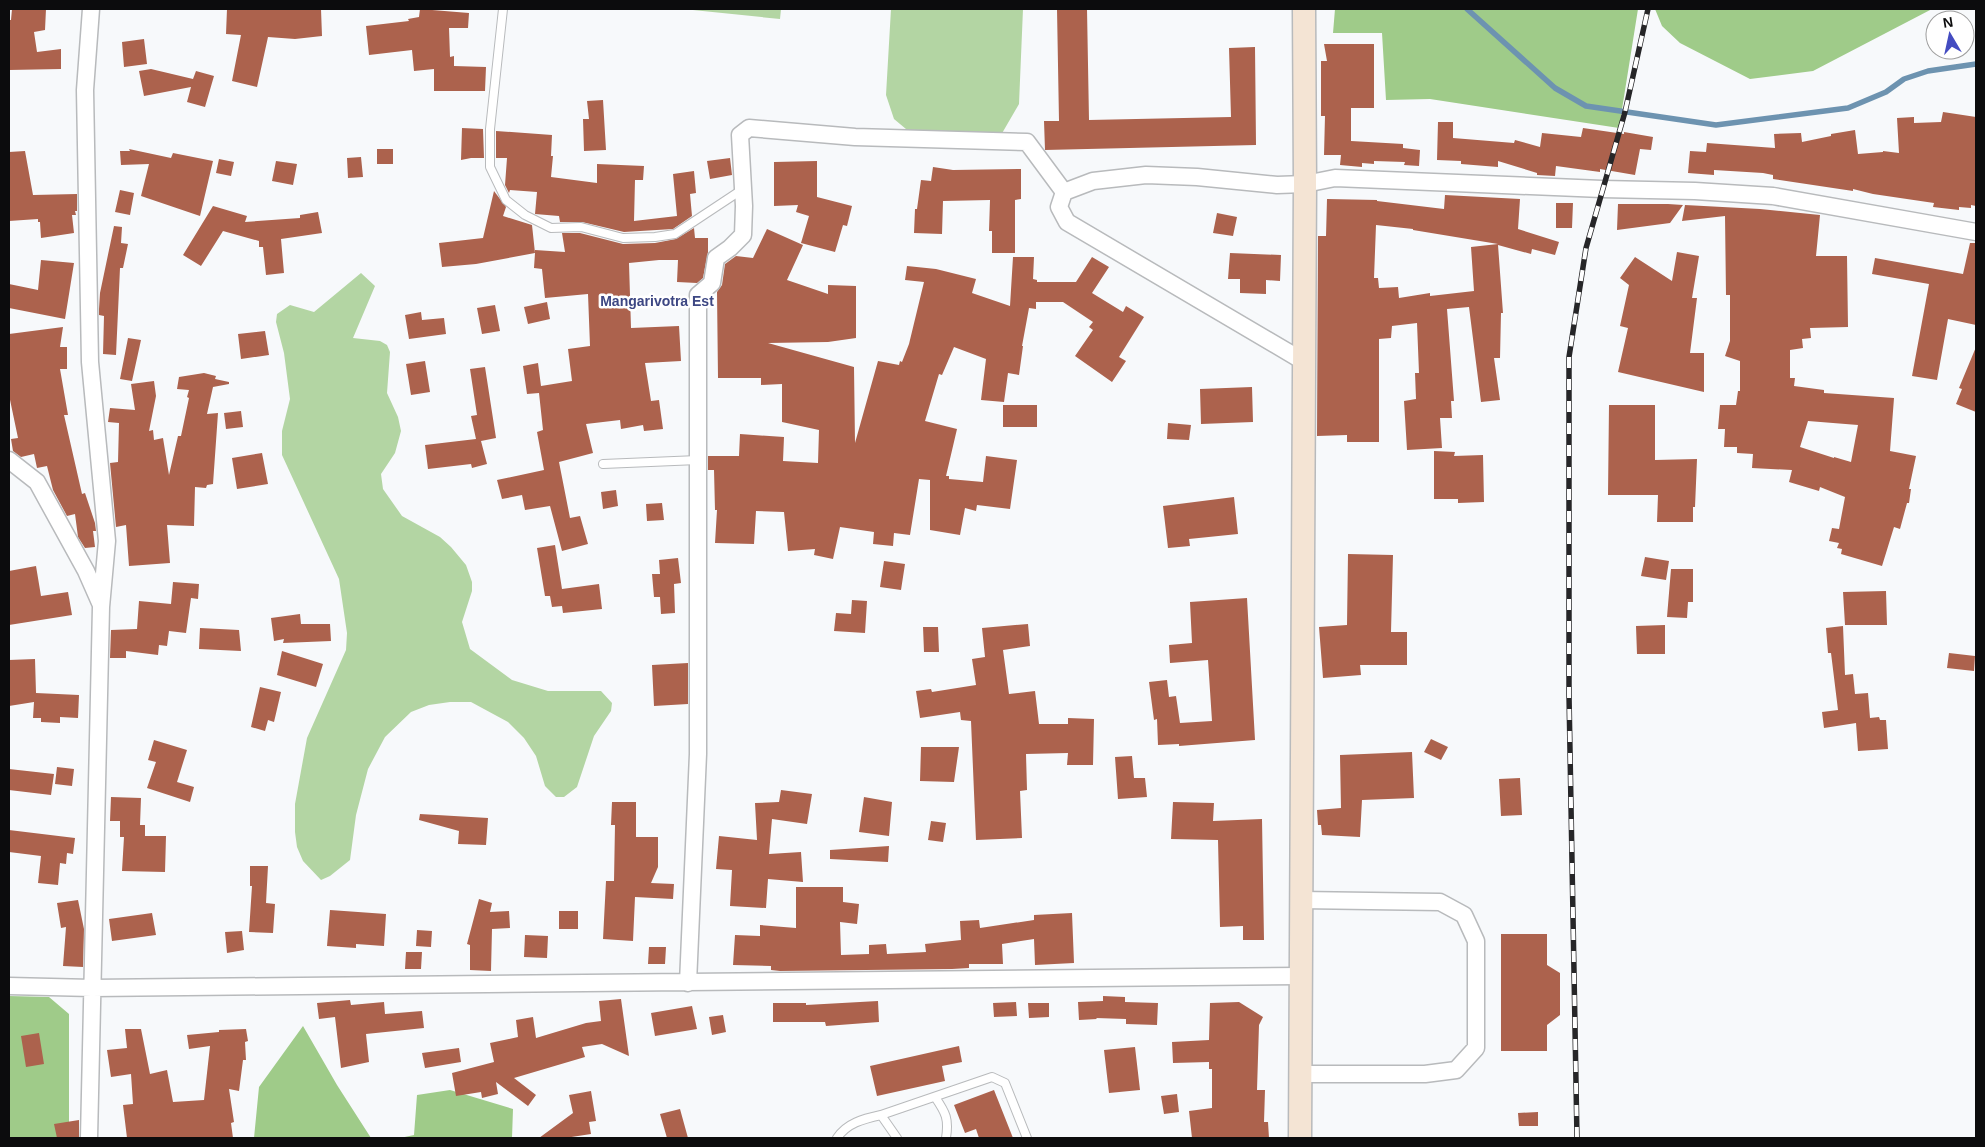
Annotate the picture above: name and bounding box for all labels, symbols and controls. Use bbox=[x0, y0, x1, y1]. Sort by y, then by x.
north arrow bbox=[1925, 10, 1975, 60]
text: N bbox=[1942, 13, 1954, 31]
district label: Mangarivotra Est bbox=[600, 293, 714, 309]

